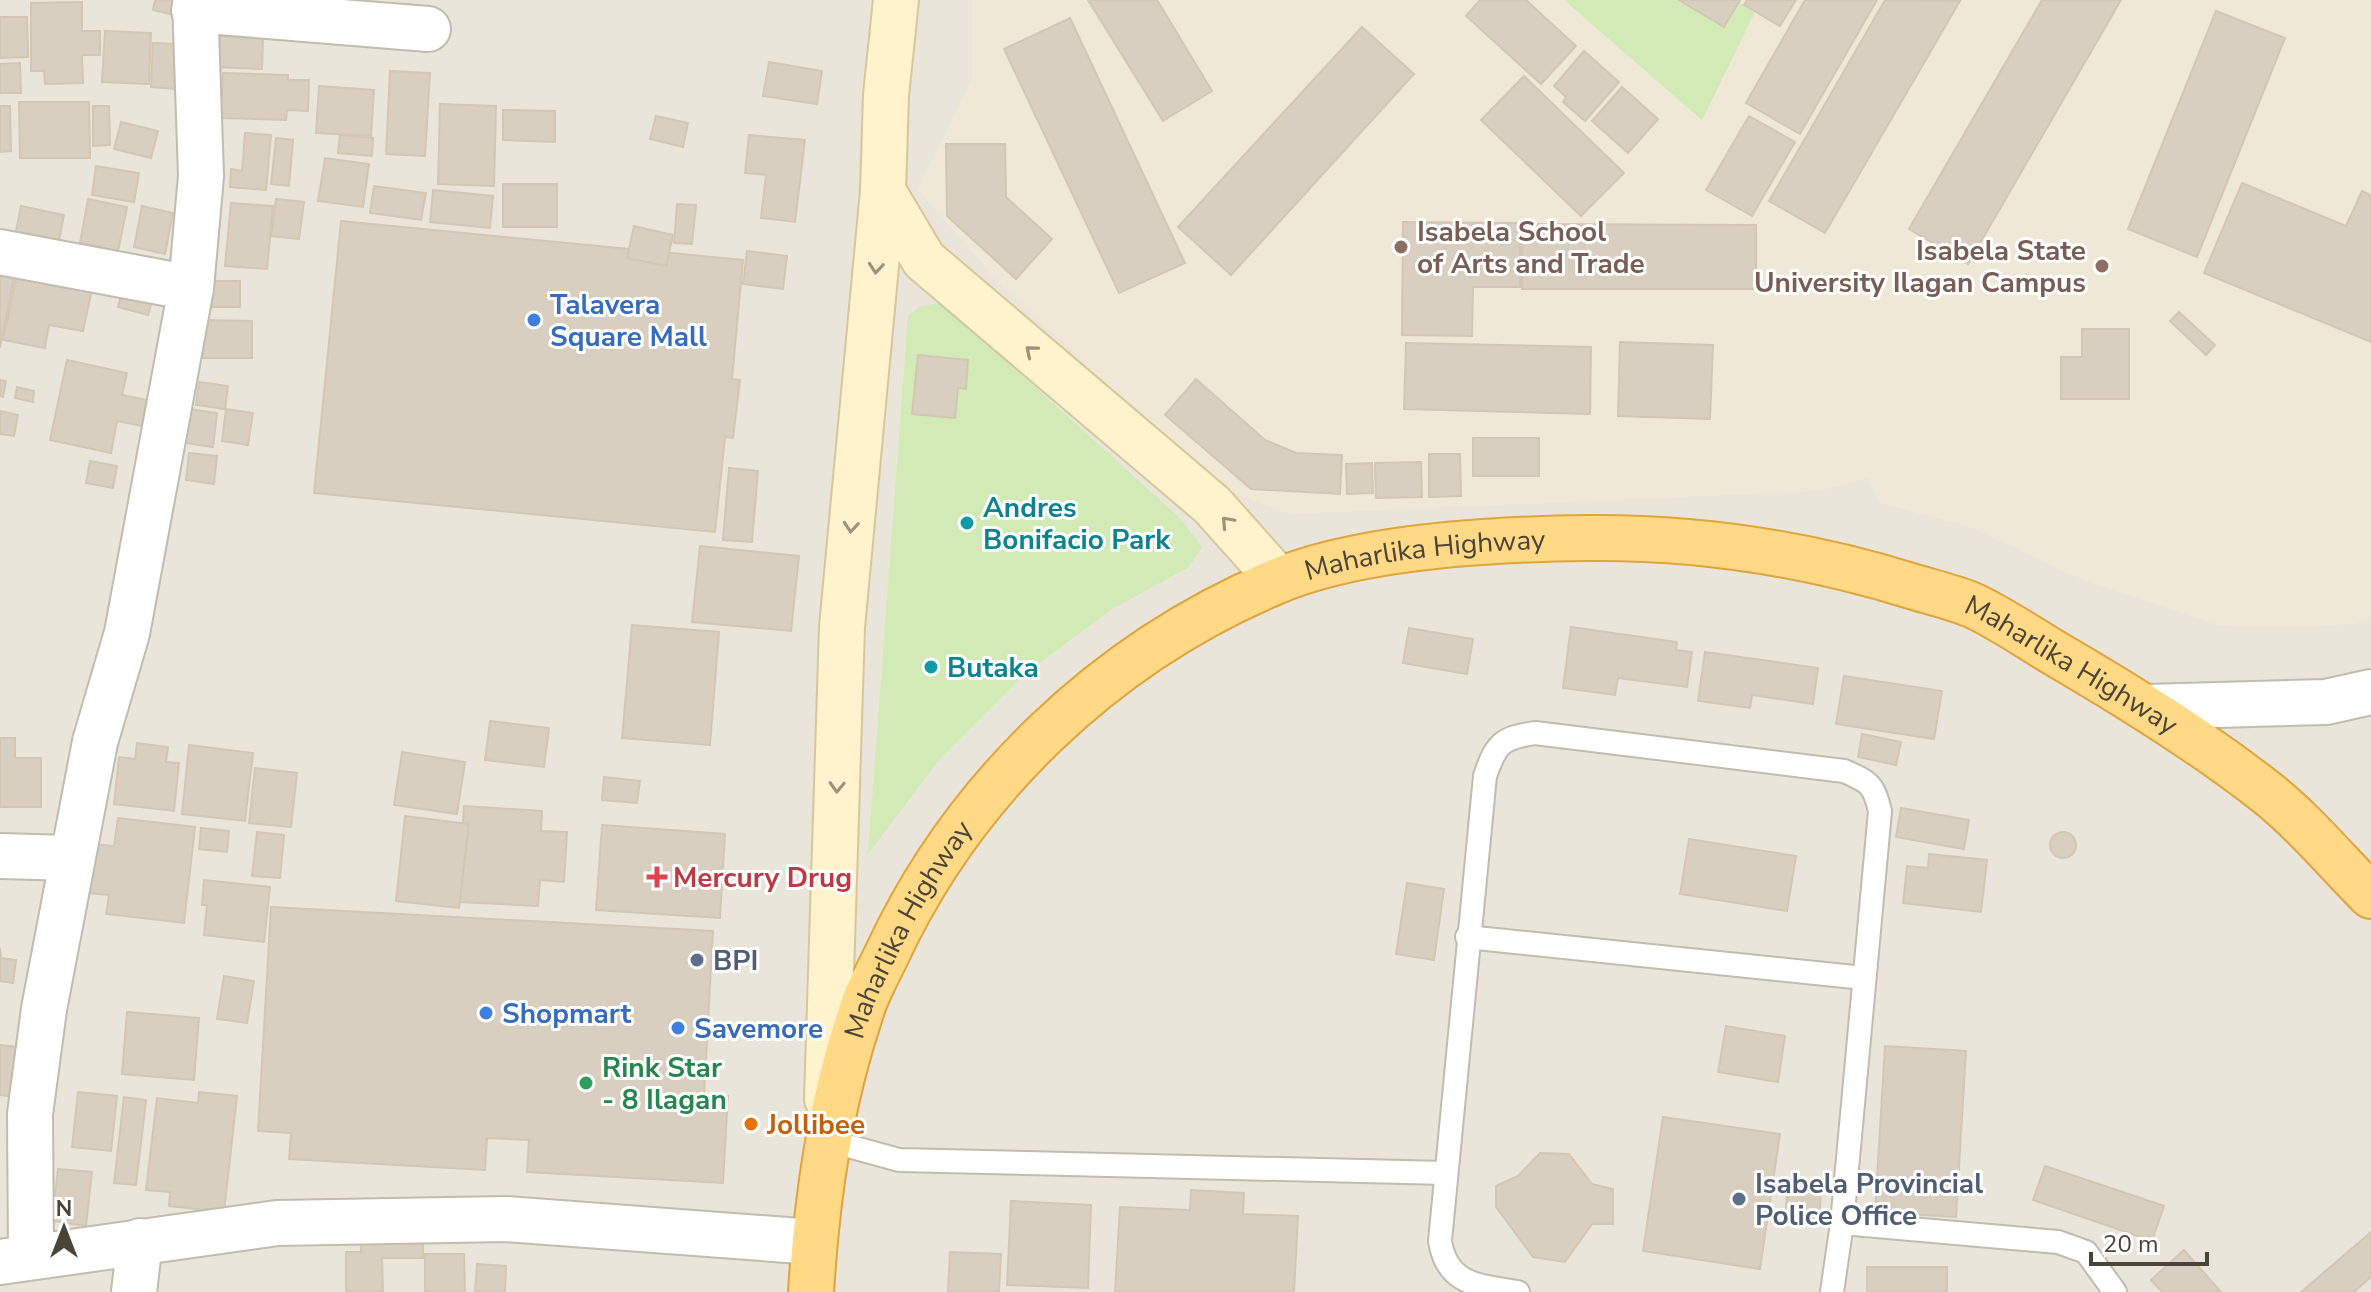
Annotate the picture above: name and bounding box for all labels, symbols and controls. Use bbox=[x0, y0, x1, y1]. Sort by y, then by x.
place label: Isabela School of Arts and Trade bbox=[1417, 213, 1645, 283]
place label: Isabela State University Ilagan Campus bbox=[1754, 232, 2086, 302]
marker: Isabela School of Arts and Trade bbox=[1392, 238, 1410, 256]
marker: Isabela State University Ilagan Campus bbox=[2093, 257, 2111, 275]
one-way arrow bbox=[867, 262, 884, 275]
place label: Talavera Square Mall bbox=[550, 286, 707, 356]
marker: Talavera Square Mall bbox=[525, 311, 543, 329]
one-way arrow bbox=[1026, 346, 1040, 361]
place label: Andres Bonifacio Park bbox=[983, 489, 1171, 559]
marker: Andres Bonifacio Park bbox=[958, 514, 976, 532]
one-way arrow bbox=[1222, 516, 1237, 531]
one-way arrow bbox=[843, 521, 860, 534]
street label: Maharlika Highway bbox=[1300, 521, 1547, 590]
street label: Maharlika Highway bbox=[1958, 586, 2186, 744]
place label: Butaka bbox=[947, 649, 1039, 687]
marker: Butaka bbox=[922, 658, 940, 676]
one-way arrow bbox=[828, 781, 846, 794]
street label: Maharlika Highway bbox=[836, 812, 982, 1043]
place label: Mercury Drug bbox=[673, 859, 852, 897]
marker: Mercury Drug bbox=[648, 868, 666, 886]
place label: BPI bbox=[713, 942, 758, 980]
marker: BPI bbox=[688, 951, 706, 969]
place label: Shopmart bbox=[502, 995, 632, 1033]
marker: Shopmart bbox=[477, 1004, 495, 1022]
place label: Savemore bbox=[694, 1010, 823, 1048]
marker: Savemore bbox=[669, 1019, 687, 1037]
place label: Rink Star - 8 Ilagan bbox=[602, 1049, 727, 1119]
marker: Rink Star - 8 Ilagan bbox=[577, 1074, 595, 1092]
place label: Jollibee bbox=[766, 1106, 865, 1144]
marker: Jollibee bbox=[742, 1115, 760, 1133]
place label: Isabela Provincial Police Office bbox=[1755, 1165, 1983, 1235]
north arrow bbox=[24, 1188, 104, 1268]
marker: Isabela Provincial Police Office bbox=[1730, 1190, 1748, 1208]
text: N bbox=[56, 1194, 72, 1224]
scale bar bbox=[2091, 1216, 2207, 1266]
text: 20 m bbox=[2103, 1228, 2159, 1260]

